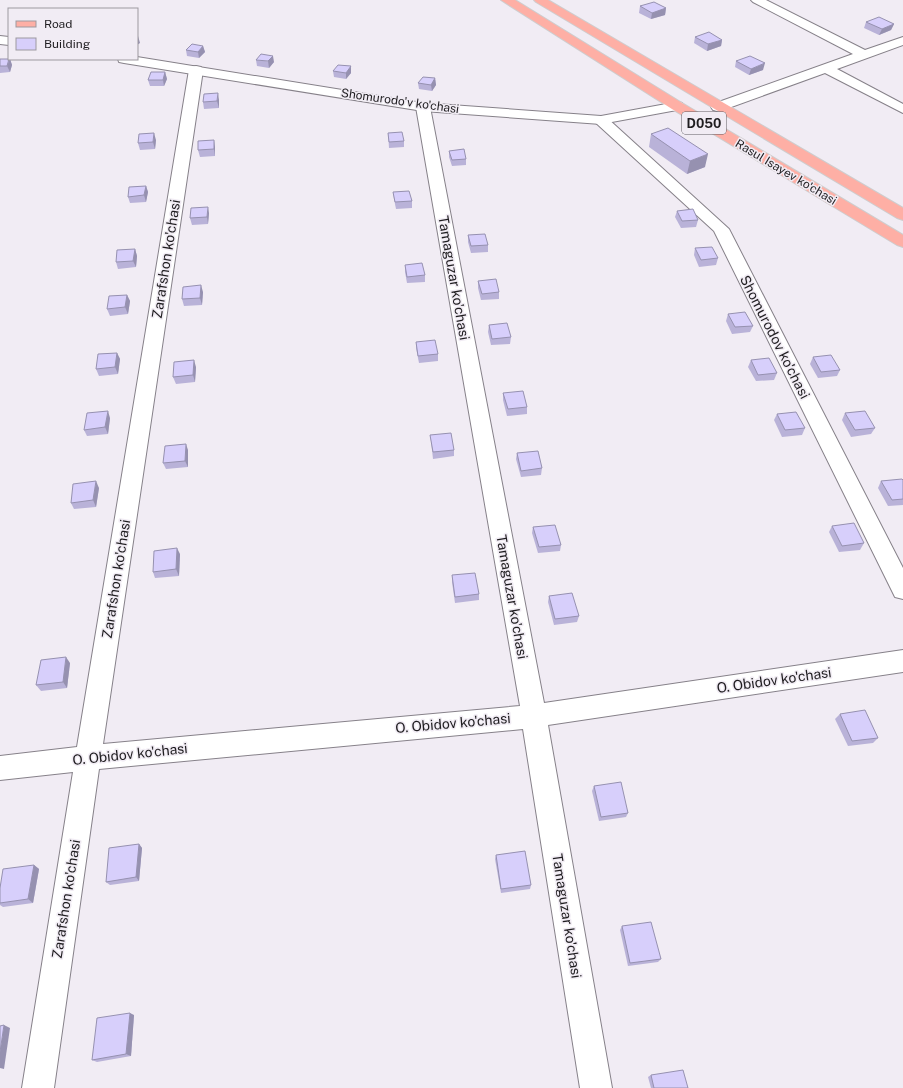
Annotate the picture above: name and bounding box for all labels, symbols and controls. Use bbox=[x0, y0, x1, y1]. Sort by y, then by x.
legend bbox=[8, 8, 138, 60]
text: Road bbox=[44, 17, 72, 31]
text: Building bbox=[44, 37, 90, 51]
street label: Shomurodo'v ko'chasi bbox=[340, 86, 460, 116]
road number: D050 bbox=[682, 112, 726, 134]
street label: Rasul Isayev ko'chasi bbox=[733, 136, 839, 208]
street label: Zarafshon ko'chasi bbox=[149, 198, 183, 320]
street label: Tamaguzar ko'chasi bbox=[435, 215, 473, 341]
street label: Shomurodov ko'chasi bbox=[737, 273, 813, 401]
street label: Zarafshon ko'chasi bbox=[99, 518, 133, 640]
street label: Tamaguzar ko'chasi bbox=[493, 534, 531, 660]
street label: O. Obidov ko'chasi bbox=[716, 664, 832, 696]
street label: O. Obidov ko'chasi bbox=[395, 710, 511, 736]
street label: O. Obidov ko'chasi bbox=[72, 740, 188, 768]
street label: Zarafshon ko'chasi bbox=[49, 838, 83, 960]
street label: Tamaguzar ko'chasi bbox=[549, 853, 585, 979]

